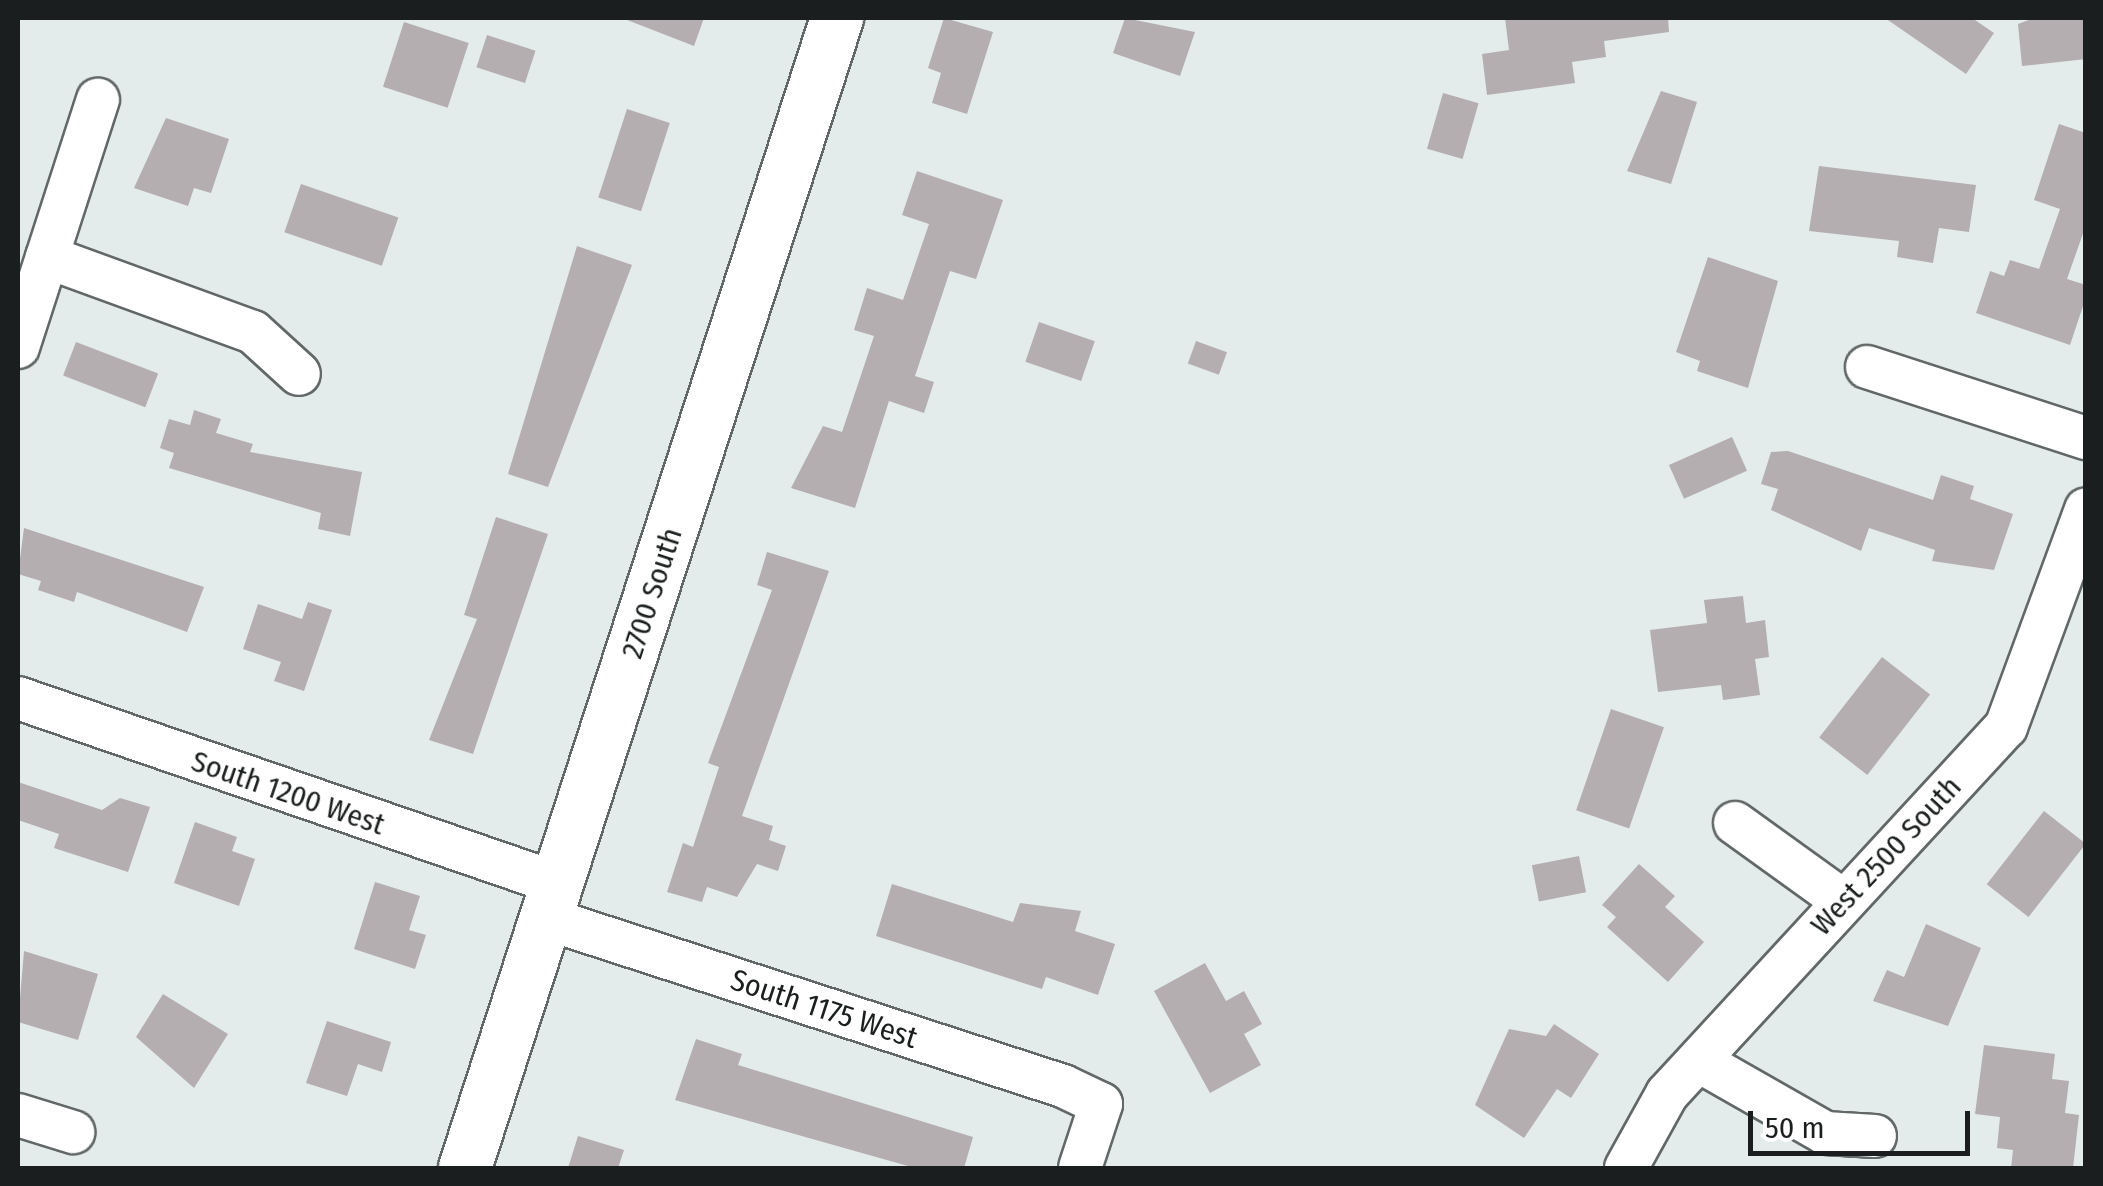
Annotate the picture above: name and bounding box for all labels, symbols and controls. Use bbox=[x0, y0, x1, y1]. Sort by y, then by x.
street label: 2700 South bbox=[614, 523, 690, 663]
street label: South 1200 West bbox=[187, 743, 389, 843]
street label: West 2500 South bbox=[1803, 769, 1969, 943]
street label: South 1175 West bbox=[726, 962, 922, 1056]
scale bar bbox=[1753, 1091, 1976, 1153]
text: 50 m bbox=[1765, 1110, 1825, 1146]

